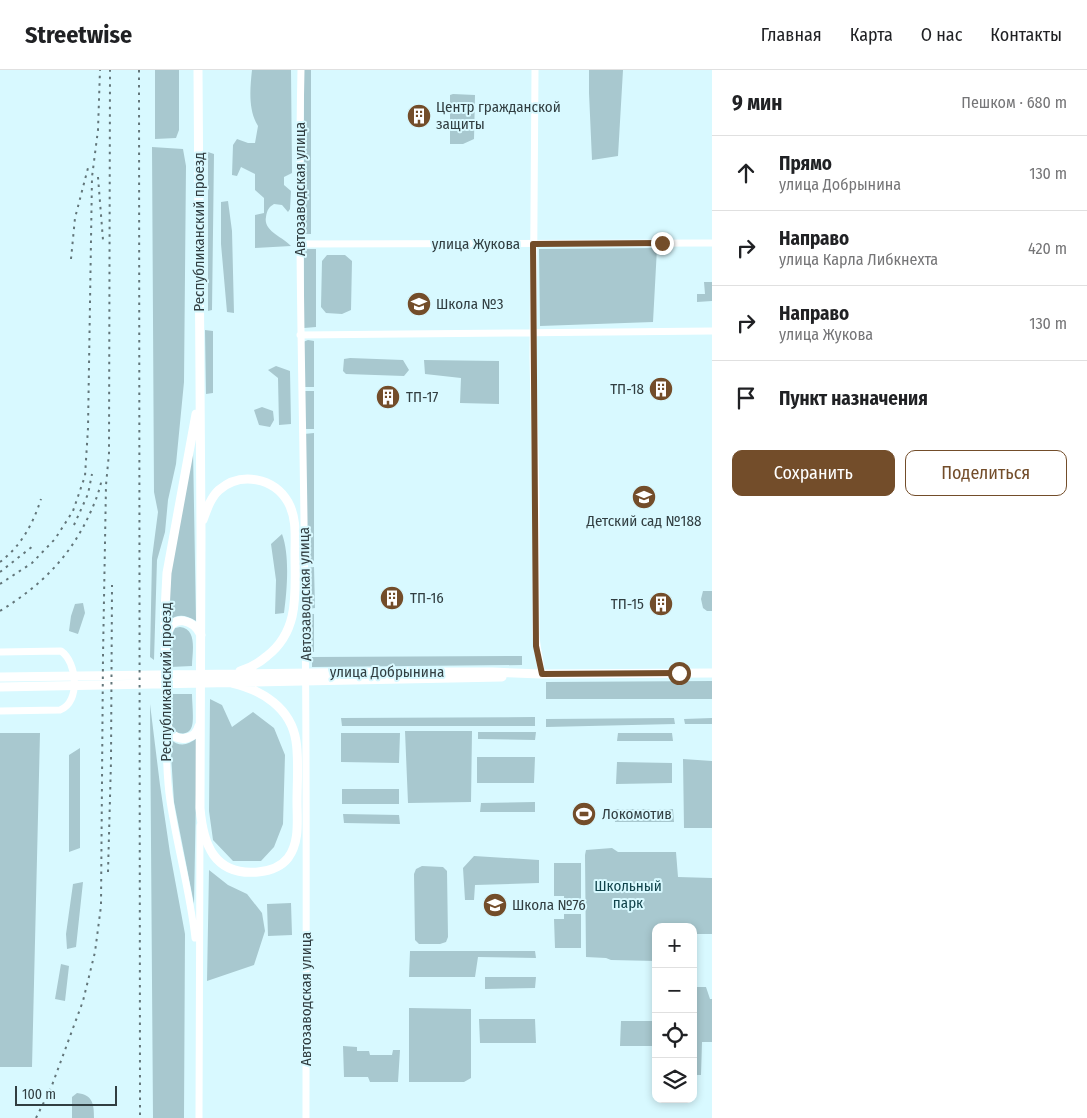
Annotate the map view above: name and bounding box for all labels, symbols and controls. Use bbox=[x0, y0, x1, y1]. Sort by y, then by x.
text: Streetwise bbox=[25, 21, 132, 49]
text: Главная bbox=[761, 24, 822, 46]
text: Карта bbox=[850, 24, 893, 46]
text: О нас bbox=[921, 24, 962, 46]
text: Контакты bbox=[990, 24, 1062, 46]
text: 9 мин bbox=[732, 90, 783, 116]
text: Пешком · 680 m bbox=[961, 93, 1067, 112]
place label: Центр гражданской защиты bbox=[436, 98, 561, 133]
building icon: Центр гражданской защиты bbox=[406, 103, 432, 129]
street label: Автозаводская улица bbox=[291, 122, 309, 256]
street label: Республиканский проезд bbox=[190, 152, 208, 312]
text: Прямо bbox=[779, 152, 832, 175]
icon: ahead bbox=[732, 159, 760, 187]
text: 130 m bbox=[1029, 164, 1067, 183]
text: улица Добрынина bbox=[779, 175, 901, 194]
text: Направо bbox=[779, 227, 849, 250]
route end bbox=[651, 232, 674, 255]
icon: right bbox=[732, 234, 760, 262]
street label: улица Жукова bbox=[432, 235, 520, 253]
text: 420 m bbox=[1028, 239, 1067, 258]
text: улица Карла Либкнехта bbox=[779, 250, 938, 269]
school or university icon: Школа №3 bbox=[406, 291, 432, 317]
place label: Школа №3 bbox=[436, 295, 504, 313]
text: Направо bbox=[779, 302, 849, 325]
icon: right bbox=[732, 309, 760, 337]
text: 130 m bbox=[1029, 314, 1067, 333]
text: улица Жукова bbox=[779, 325, 873, 344]
building icon: ТП-18 bbox=[648, 376, 674, 402]
place label: ТП-18 bbox=[610, 380, 644, 398]
building icon: ТП-17 bbox=[375, 384, 401, 410]
icon: arrive bbox=[732, 384, 760, 412]
text: Пункт назначения bbox=[779, 387, 928, 410]
place label: ТП-17 bbox=[406, 388, 438, 406]
button: Сохранить bbox=[732, 450, 895, 496]
button: Поделиться bbox=[905, 450, 1067, 496]
school or university icon: Детский сад №188 bbox=[631, 484, 657, 510]
place label: Детский сад №188 bbox=[586, 512, 701, 530]
street label: Автозаводская улица bbox=[295, 527, 315, 661]
building icon: ТП-16 bbox=[379, 585, 405, 611]
place label: ТП-16 bbox=[410, 589, 444, 607]
building icon: ТП-15 bbox=[648, 591, 674, 617]
place label: ТП-15 bbox=[611, 595, 644, 613]
street label: Республиканский проезд bbox=[157, 602, 175, 762]
route start bbox=[668, 662, 691, 685]
street label: улица Добрынина bbox=[330, 663, 444, 681]
sports icon: Локомотив bbox=[571, 801, 597, 827]
place label: Локомотив bbox=[602, 805, 672, 823]
park label: Школьный парк bbox=[594, 877, 662, 912]
school or university icon: Школа №76 bbox=[482, 892, 508, 918]
place label: Школа №76 bbox=[512, 896, 586, 914]
map controls bbox=[652, 923, 697, 1103]
button: + bbox=[652, 923, 697, 968]
street label: Автозаводская улица bbox=[297, 932, 315, 1066]
button: − bbox=[652, 968, 697, 1013]
button: locate bbox=[652, 1013, 697, 1058]
button: layers bbox=[652, 1058, 697, 1103]
scale bar bbox=[15, 1083, 118, 1106]
text: 100 m bbox=[22, 1086, 56, 1103]

